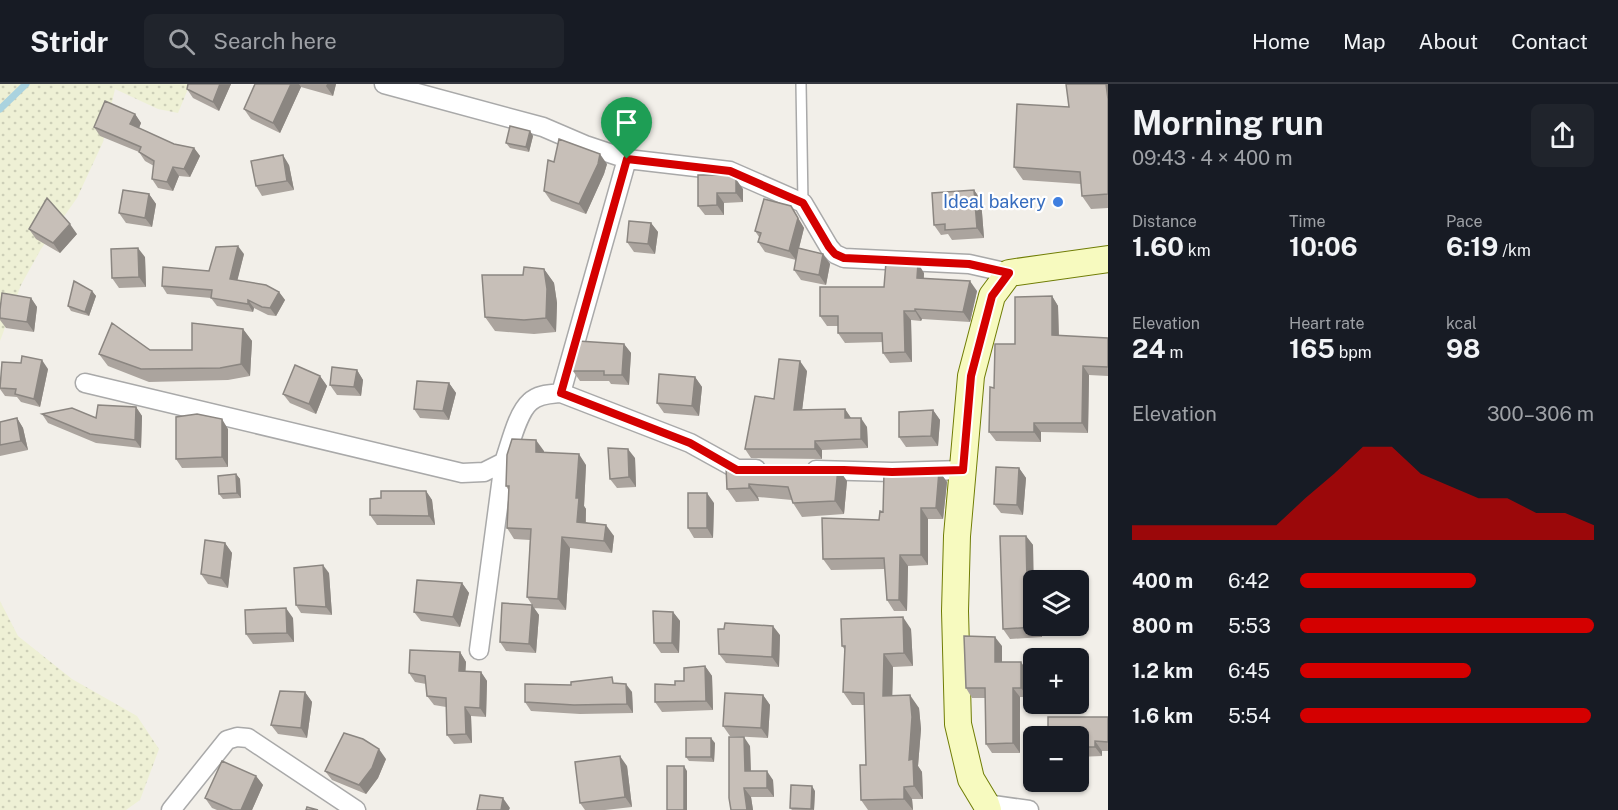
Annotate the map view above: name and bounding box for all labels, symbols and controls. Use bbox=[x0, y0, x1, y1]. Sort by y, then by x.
search box bbox=[144, 14, 564, 68]
text: Stridr bbox=[30, 25, 108, 58]
icon: search bbox=[165, 25, 198, 58]
text: Search here bbox=[213, 28, 337, 54]
text: Home bbox=[1252, 29, 1310, 54]
text: Map bbox=[1343, 29, 1386, 54]
text: About bbox=[1419, 29, 1478, 54]
text: Contact bbox=[1511, 29, 1588, 54]
pin bbox=[601, 97, 652, 159]
text: Morning run bbox=[1132, 104, 1324, 142]
button: share bbox=[1531, 104, 1594, 167]
icon: arrive bbox=[610, 106, 643, 139]
text: 09:43 · 4 × 400 m bbox=[1132, 146, 1293, 170]
place label: Ideal bakery bbox=[943, 191, 1046, 212]
marker: Ideal bakery bbox=[1051, 195, 1065, 209]
text: Distance bbox=[1132, 212, 1197, 231]
text: Time bbox=[1289, 212, 1325, 231]
text: Pace bbox=[1446, 212, 1483, 231]
text: 1.60 bbox=[1132, 231, 1184, 262]
text: 10:06 bbox=[1289, 231, 1358, 262]
text: 6:19 bbox=[1446, 231, 1498, 262]
text: km bbox=[1184, 241, 1211, 260]
text: /km bbox=[1498, 241, 1531, 260]
text: Elevation bbox=[1132, 314, 1200, 333]
text: Heart rate bbox=[1289, 314, 1365, 333]
text: kcal bbox=[1446, 314, 1477, 333]
text: 24 bbox=[1132, 333, 1166, 364]
text: 165 bbox=[1289, 333, 1335, 364]
text: 98 bbox=[1446, 333, 1481, 364]
text: m bbox=[1166, 343, 1183, 362]
text: bpm bbox=[1335, 343, 1372, 362]
text: Elevation bbox=[1132, 402, 1217, 426]
text: 300–306 m bbox=[1487, 402, 1594, 426]
text: 400 m bbox=[1132, 569, 1193, 593]
text: 6:42 bbox=[1228, 569, 1269, 593]
map controls bbox=[1023, 570, 1089, 792]
button: layers bbox=[1023, 570, 1089, 636]
text: 800 m bbox=[1132, 614, 1194, 638]
text: 5:53 bbox=[1228, 614, 1271, 638]
button: + bbox=[1023, 648, 1089, 714]
text: 1.2 km bbox=[1132, 659, 1193, 683]
text: 6:45 bbox=[1228, 659, 1270, 683]
text: 1.6 km bbox=[1132, 704, 1193, 728]
text: 5:54 bbox=[1228, 704, 1271, 728]
button: − bbox=[1023, 726, 1089, 792]

